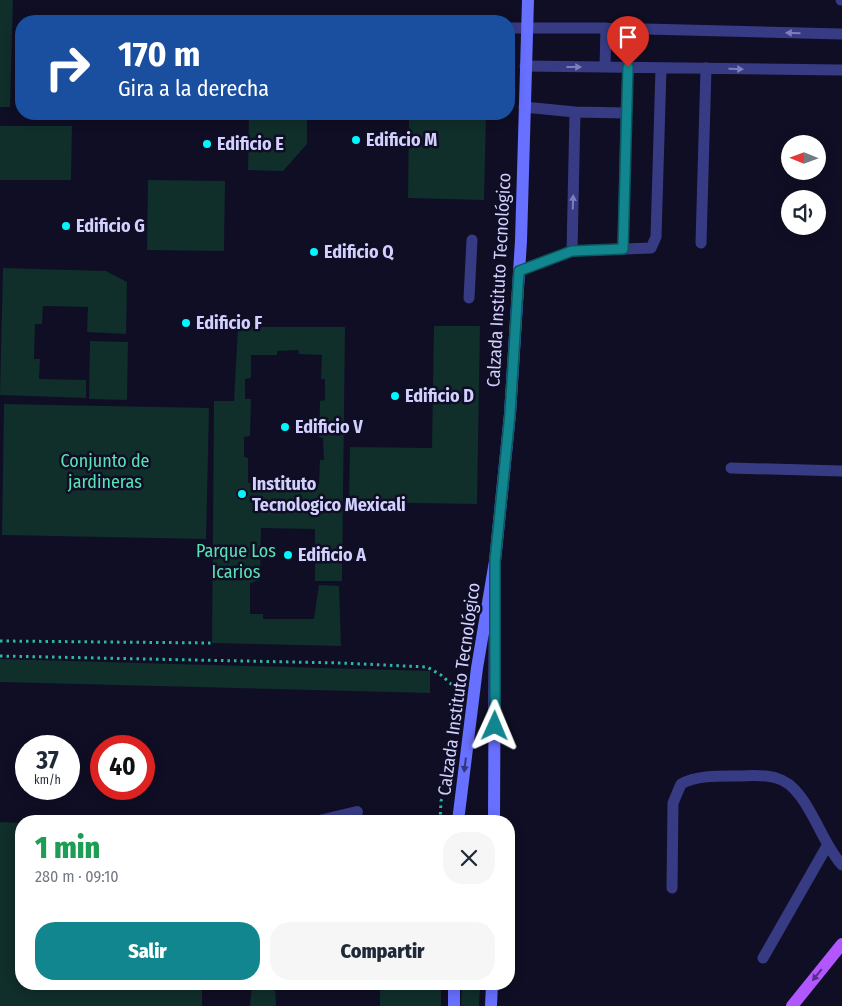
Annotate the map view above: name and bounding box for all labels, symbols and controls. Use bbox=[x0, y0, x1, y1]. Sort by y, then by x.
pin bbox=[607, 16, 649, 67]
icon: arrive bbox=[614, 23, 642, 51]
one-way arrow bbox=[785, 29, 801, 37]
text: 170 m bbox=[118, 33, 201, 75]
icon: right bbox=[35, 35, 100, 100]
one-way arrow bbox=[566, 63, 582, 71]
one-way arrow bbox=[729, 65, 745, 73]
text: Gira a la derecha bbox=[118, 75, 269, 102]
place label: Edificio M bbox=[366, 129, 437, 151]
place label: Edificio E bbox=[217, 133, 284, 155]
marker: Edificio M bbox=[350, 134, 362, 146]
north arrow bbox=[781, 135, 826, 180]
map controls bbox=[781, 135, 826, 235]
marker: Edificio E bbox=[201, 138, 213, 150]
street label: Calzada Instituto Tecnológico bbox=[482, 172, 516, 388]
button: sound bbox=[781, 190, 826, 235]
one-way arrow bbox=[569, 194, 577, 210]
place label: Edificio G bbox=[76, 215, 145, 237]
marker: Edificio G bbox=[60, 220, 72, 232]
place label: Edificio Q bbox=[324, 241, 394, 263]
marker: Edificio Q bbox=[308, 246, 320, 258]
place label: Edificio F bbox=[196, 312, 262, 334]
marker: Edificio F bbox=[180, 317, 192, 329]
place label: Edificio D bbox=[405, 385, 474, 407]
marker: Edificio D bbox=[389, 390, 401, 402]
place label: Edificio V bbox=[295, 416, 363, 438]
marker: Edificio V bbox=[279, 421, 291, 433]
park label: Conjunto de jardineras bbox=[60, 450, 150, 493]
place label: Instituto Tecnologico Mexicali bbox=[252, 473, 406, 516]
marker: Instituto Tecnologico Mexicali bbox=[236, 488, 248, 500]
park label: Parque Los Icarios bbox=[196, 540, 276, 583]
place label: Edificio A bbox=[298, 544, 366, 566]
marker: Edificio A bbox=[282, 549, 294, 561]
street label: Calzada Instituto Tecnológico bbox=[433, 581, 485, 797]
position arrow bbox=[468, 699, 520, 751]
speed limit sign: 40 bbox=[90, 735, 155, 800]
text: 37 bbox=[36, 746, 59, 776]
one-way arrow bbox=[461, 757, 469, 773]
text: km/h bbox=[34, 773, 61, 787]
text: 1 min bbox=[35, 830, 100, 866]
button: close bbox=[443, 832, 495, 884]
text: 280 m · 09:10 bbox=[35, 867, 119, 886]
button: Salir bbox=[35, 922, 260, 980]
button: Compartir bbox=[270, 922, 495, 980]
one-way arrow bbox=[811, 968, 822, 981]

